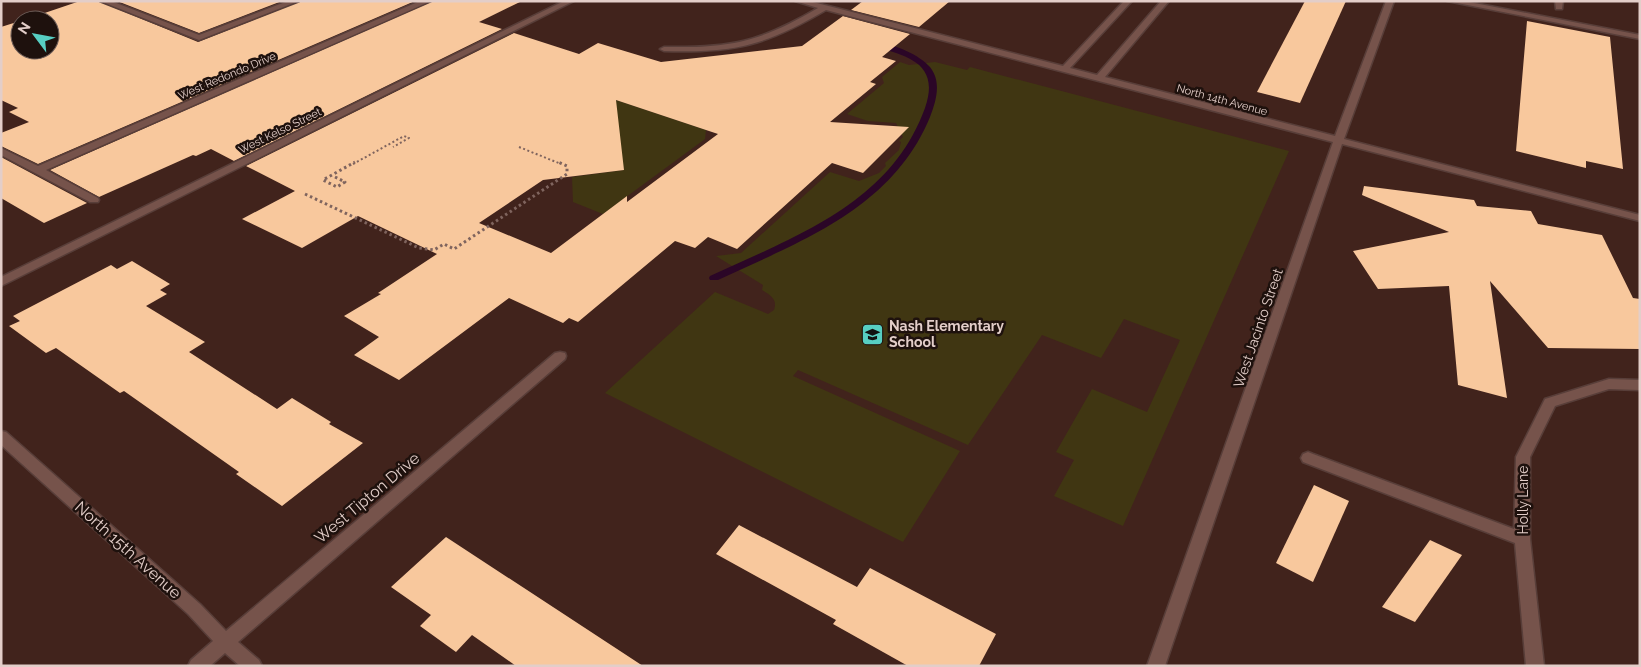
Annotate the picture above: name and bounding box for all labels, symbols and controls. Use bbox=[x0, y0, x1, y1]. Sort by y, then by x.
north arrow bbox=[10, 10, 60, 60]
text: N bbox=[14, 19, 34, 37]
street label: West Redondo Drive bbox=[176, 49, 278, 102]
street label: North 14th Avenue bbox=[1175, 82, 1269, 119]
street label: West Kelso Street bbox=[237, 105, 324, 157]
street label: West Jacinto Street bbox=[1230, 266, 1286, 390]
place label: Nash Elementary School bbox=[889, 318, 1004, 350]
school or university icon: Nash Elementary School bbox=[861, 322, 885, 346]
street label: West Tipton Drive bbox=[311, 449, 423, 547]
street label: Holly Lane bbox=[1515, 466, 1531, 534]
street label: North 15th Avenue bbox=[71, 497, 185, 603]

